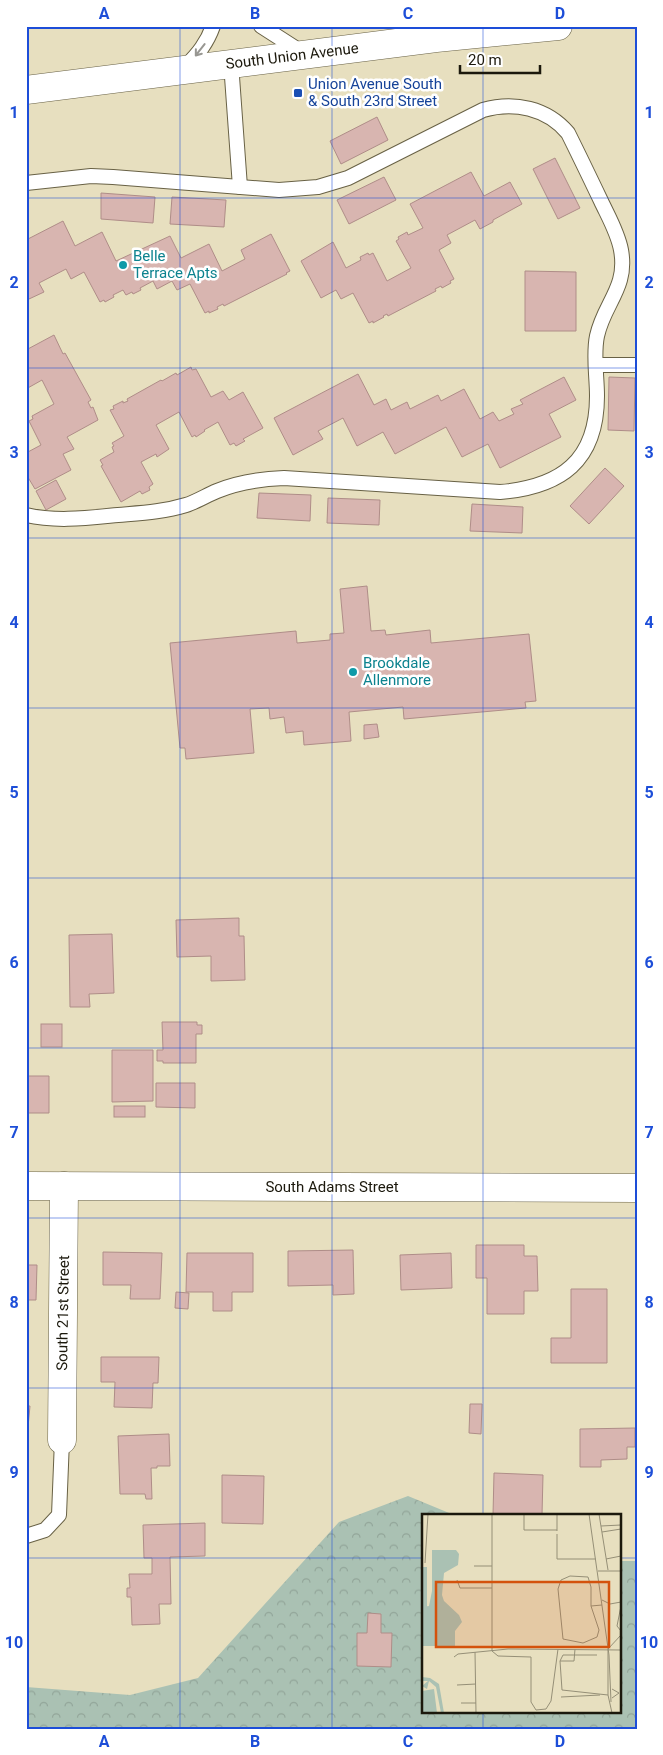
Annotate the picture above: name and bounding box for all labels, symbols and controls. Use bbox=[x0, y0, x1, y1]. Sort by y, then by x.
text: A bbox=[99, 4, 110, 23]
text: B bbox=[250, 4, 260, 23]
text: C bbox=[403, 4, 413, 23]
text: D bbox=[555, 4, 565, 23]
street label: South Union Avenue bbox=[224, 39, 360, 73]
scale bar bbox=[460, 42, 540, 74]
one-way arrow bbox=[195, 43, 206, 56]
text: 20 m bbox=[468, 51, 502, 69]
place label: Union Avenue South & South 23rd Street bbox=[308, 75, 442, 110]
marker: Union Avenue South & South 23rd Street bbox=[292, 87, 304, 99]
text: 1 bbox=[9, 103, 19, 122]
text: 1 bbox=[644, 103, 654, 122]
place label: Belle Terrace Apts bbox=[133, 247, 218, 282]
marker: Belle Terrace Apts bbox=[117, 259, 129, 271]
text: 2 bbox=[9, 273, 19, 292]
text: 2 bbox=[644, 273, 654, 292]
text: 3 bbox=[9, 443, 19, 462]
text: 3 bbox=[644, 443, 654, 462]
text: 4 bbox=[9, 613, 19, 632]
text: 4 bbox=[644, 613, 654, 632]
place label: Brookdale Allenmore bbox=[363, 654, 431, 689]
marker: Brookdale Allenmore bbox=[347, 666, 359, 678]
text: 5 bbox=[9, 783, 19, 802]
text: 5 bbox=[644, 783, 654, 802]
text: 6 bbox=[9, 953, 19, 972]
text: 6 bbox=[644, 953, 654, 972]
text: 7 bbox=[9, 1123, 19, 1142]
text: 7 bbox=[644, 1123, 654, 1142]
street label: South Adams Street bbox=[265, 1178, 399, 1196]
street label: South 21st Street bbox=[53, 1255, 73, 1371]
text: 8 bbox=[9, 1293, 19, 1312]
text: 8 bbox=[644, 1293, 654, 1312]
text: 9 bbox=[9, 1463, 19, 1482]
text: 9 bbox=[644, 1463, 654, 1482]
inset map bbox=[422, 1514, 620, 1712]
text: 10 bbox=[5, 1633, 23, 1652]
text: 10 bbox=[640, 1633, 658, 1652]
text: A bbox=[99, 1732, 110, 1751]
text: B bbox=[250, 1732, 260, 1751]
text: C bbox=[403, 1732, 413, 1751]
text: D bbox=[555, 1732, 565, 1751]

